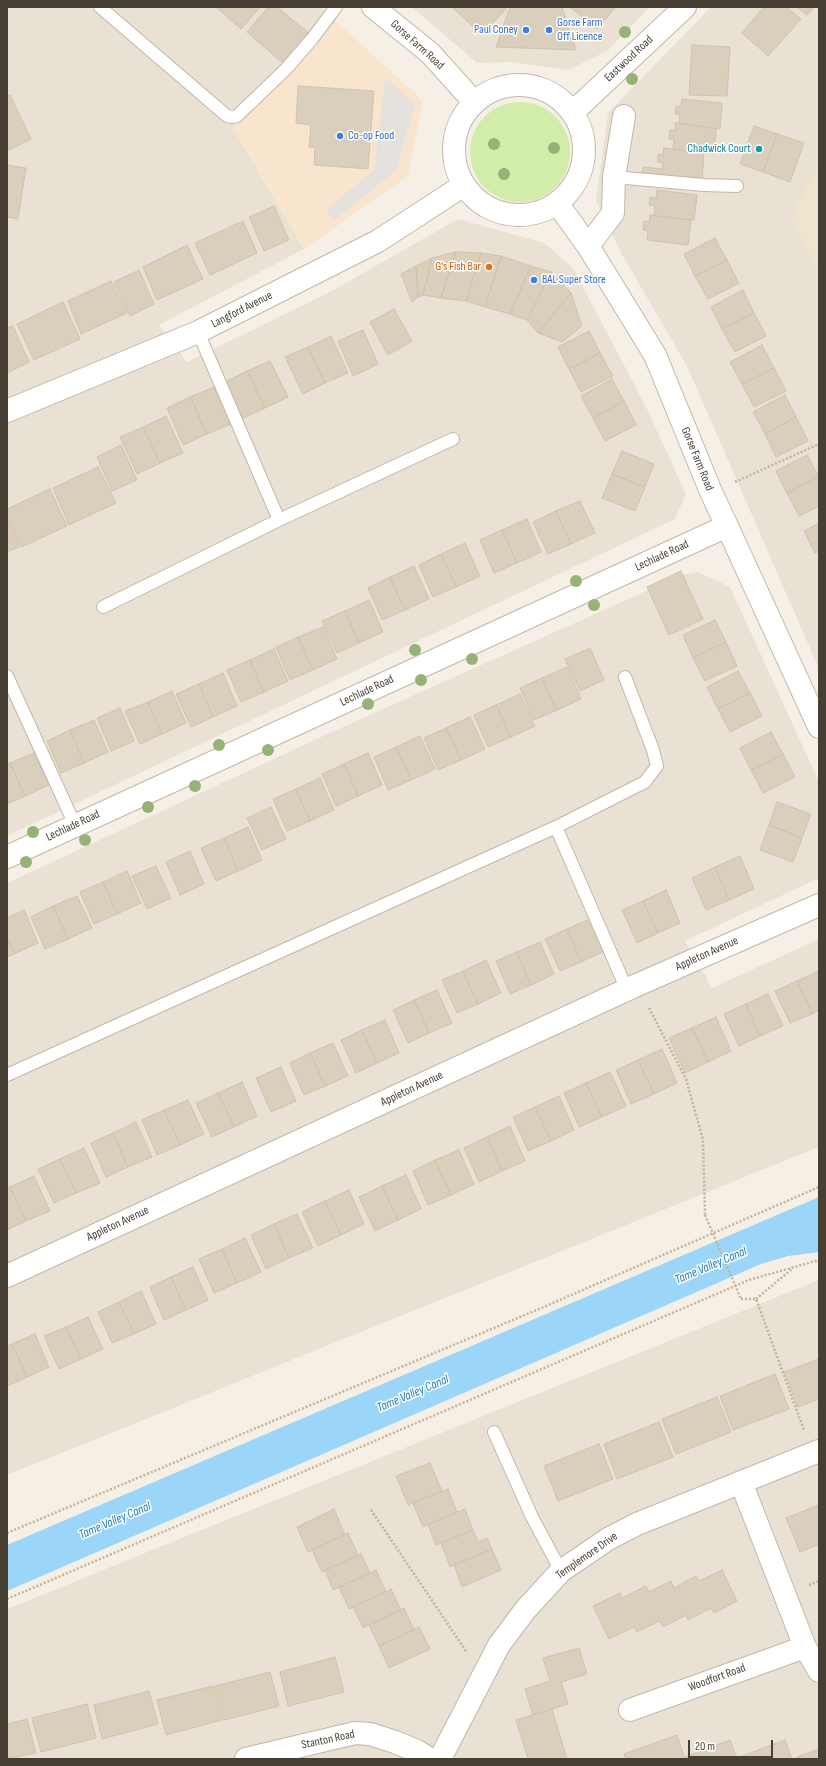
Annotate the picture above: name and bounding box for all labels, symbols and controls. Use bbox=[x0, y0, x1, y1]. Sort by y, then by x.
place label: Gorse Farm Off Licence bbox=[557, 16, 603, 44]
street label: Gorse Farm Road bbox=[387, 17, 447, 73]
place label: Paul Coney bbox=[474, 23, 518, 37]
marker: Paul Coney bbox=[521, 25, 531, 35]
marker: Gorse Farm Off Licence bbox=[544, 25, 554, 35]
street label: Eastwood Road bbox=[602, 33, 656, 85]
place label: Co-op Food bbox=[348, 129, 394, 143]
marker: Co-op Food bbox=[335, 131, 345, 141]
place label: Chadwick Court bbox=[687, 142, 751, 156]
marker: Chadwick Court bbox=[754, 144, 764, 154]
place label: G's Fish Bar bbox=[435, 260, 481, 274]
marker: G's Fish Bar bbox=[484, 262, 494, 272]
place label: BAL Super Store bbox=[542, 273, 606, 287]
marker: BAL Super Store bbox=[529, 275, 539, 285]
street label: Langford Avenue bbox=[209, 288, 275, 332]
street label: Gorse Farm Road bbox=[678, 425, 716, 493]
street label: Lechlade Road bbox=[633, 537, 691, 575]
street label: Lechlade Road bbox=[338, 672, 396, 710]
street label: Lechlade Road bbox=[44, 807, 102, 845]
street label: Appleton Avenue bbox=[673, 934, 741, 974]
street label: Appleton Avenue bbox=[378, 1068, 446, 1110]
street label: Appleton Avenue bbox=[84, 1203, 152, 1245]
water label: Tame Valley Canal bbox=[673, 1244, 749, 1288]
water label: Tame Valley Canal bbox=[375, 1372, 451, 1416]
water label: Tame Valley Canal bbox=[77, 1499, 153, 1543]
street label: Templemore Drive bbox=[553, 1529, 621, 1583]
street label: Woodfort Road bbox=[686, 1661, 748, 1695]
street label: Stanton Road bbox=[300, 1727, 356, 1753]
scale bar bbox=[690, 1732, 775, 1758]
text: 20 m bbox=[695, 1739, 715, 1754]

